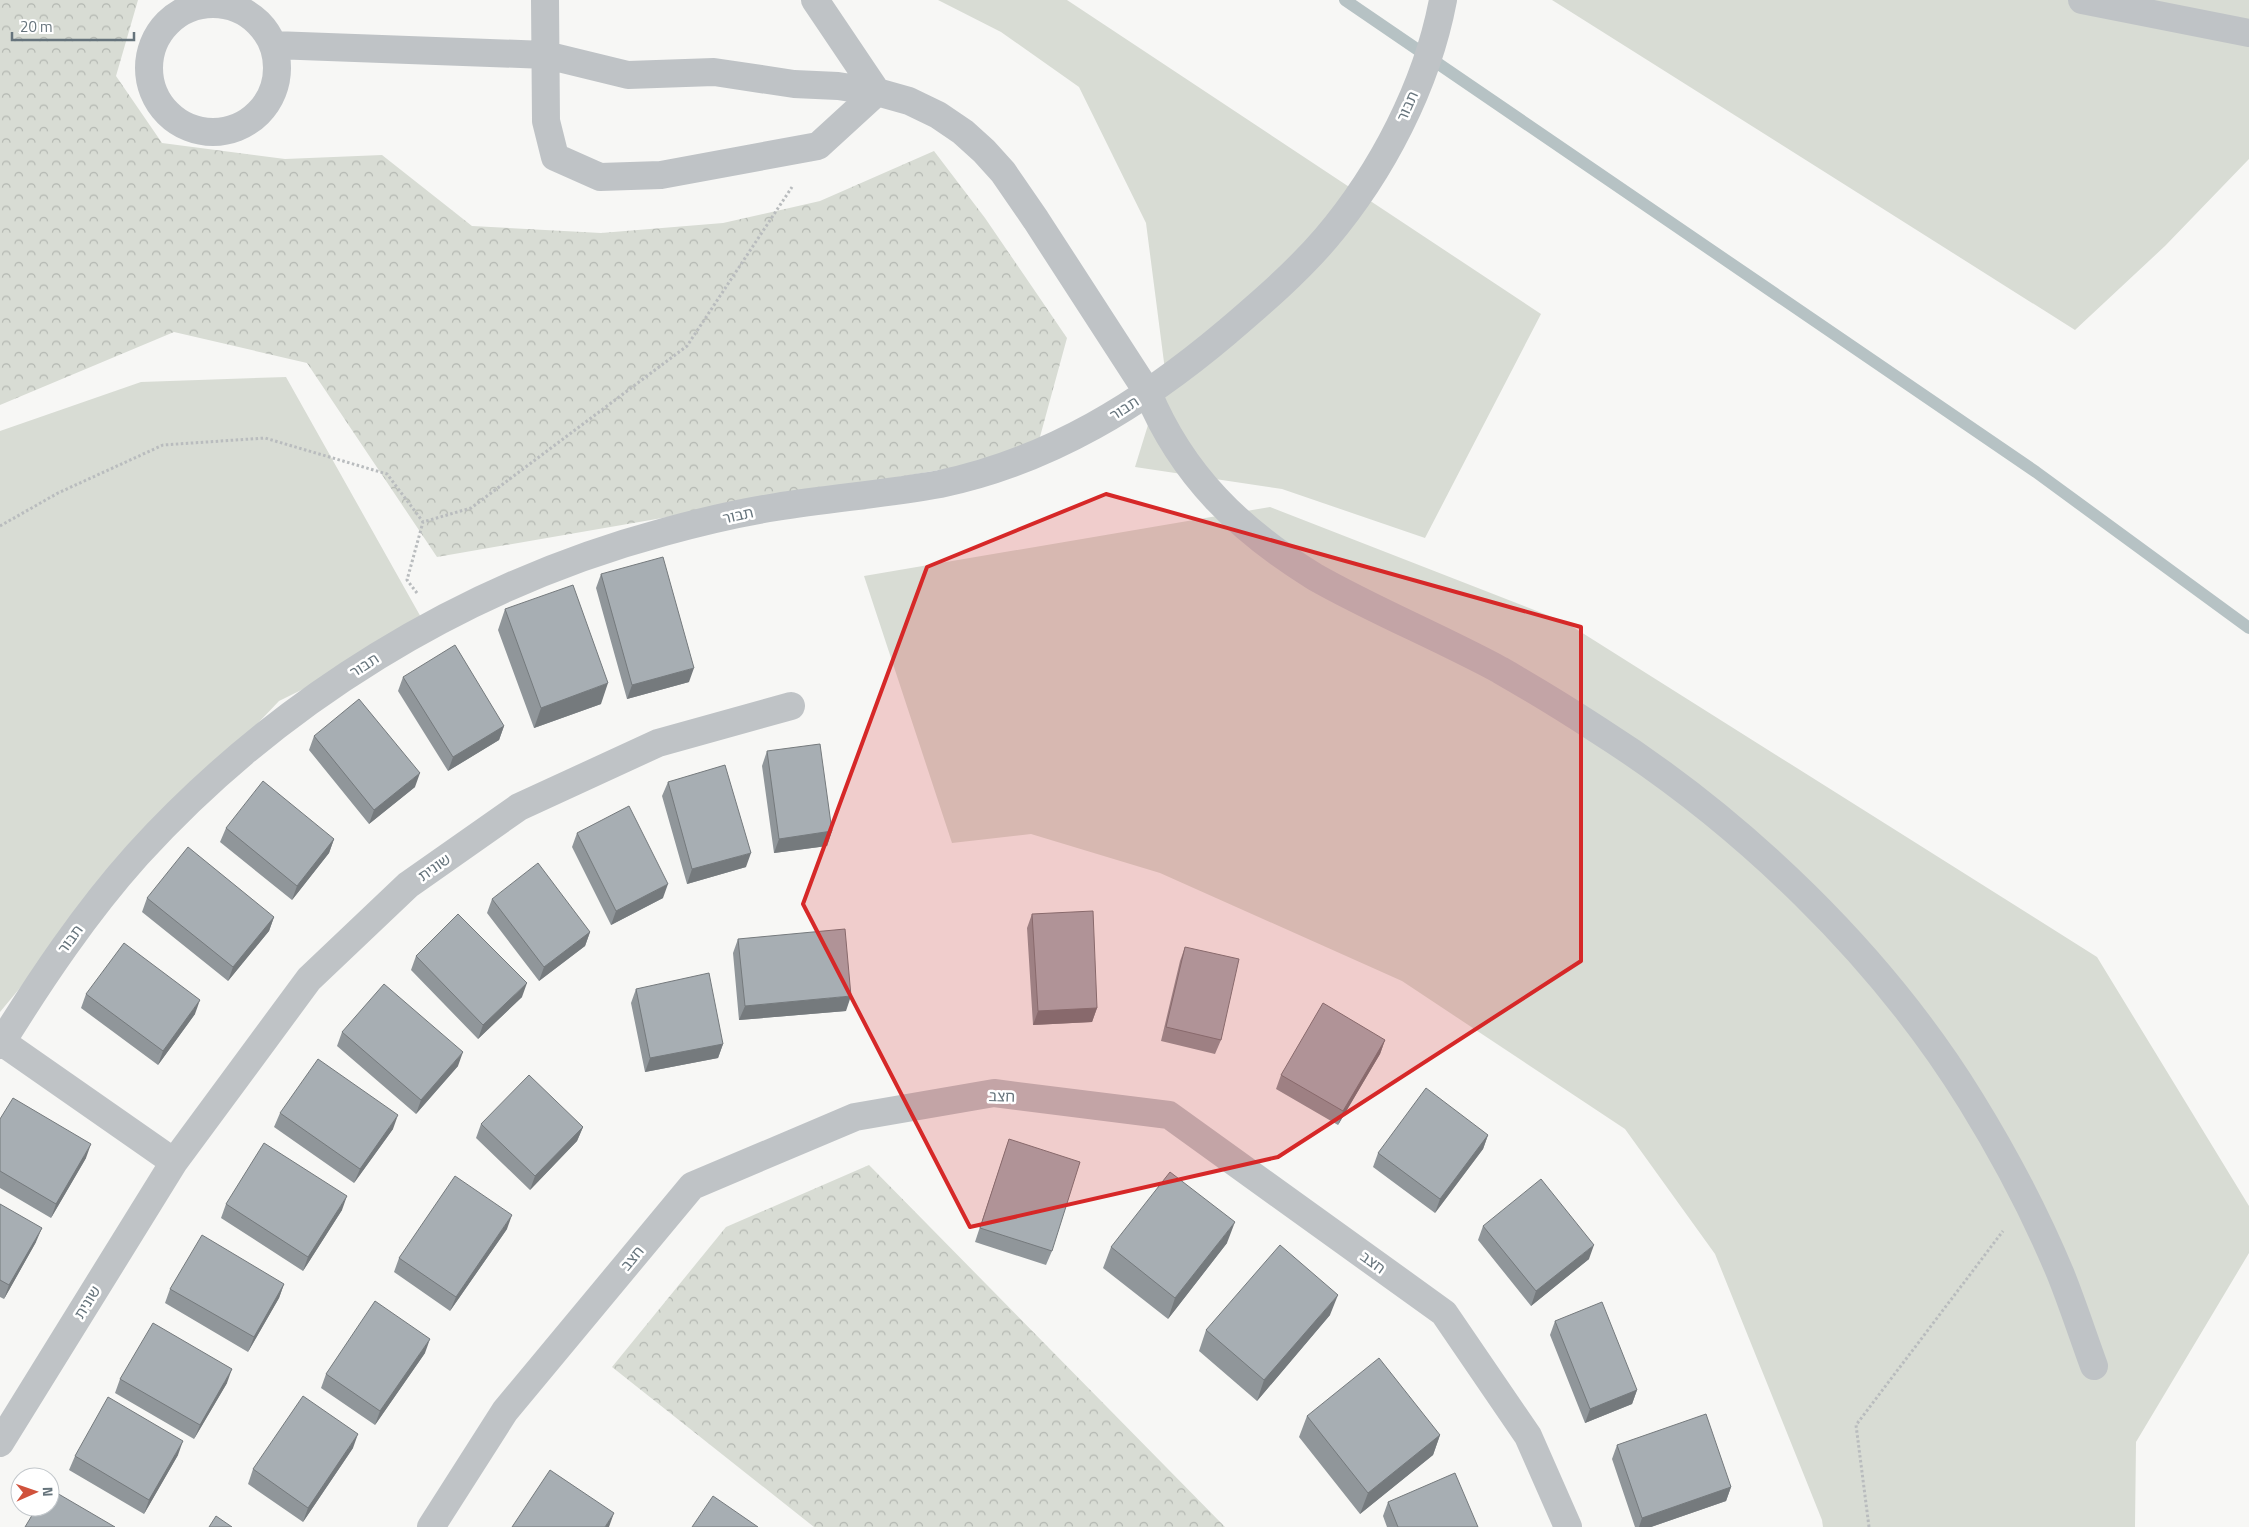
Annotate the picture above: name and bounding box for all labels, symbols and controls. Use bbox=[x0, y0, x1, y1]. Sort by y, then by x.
scale bar bbox=[12, 10, 135, 42]
text: 20 m bbox=[20, 15, 53, 38]
street label: תבור bbox=[1390, 87, 1424, 125]
street label: תבור bbox=[1105, 390, 1143, 426]
street label: תבור bbox=[720, 500, 756, 530]
street label: תבור bbox=[345, 647, 383, 683]
street label: שונית bbox=[413, 847, 455, 887]
street label: תבור bbox=[52, 920, 88, 958]
street label: חצב bbox=[988, 1084, 1016, 1108]
street label: חצב bbox=[615, 1240, 649, 1276]
street label: חצב bbox=[1356, 1245, 1390, 1279]
street label: שונית bbox=[68, 1281, 106, 1323]
north arrow bbox=[10, 1467, 60, 1517]
text: N bbox=[38, 1486, 59, 1497]

